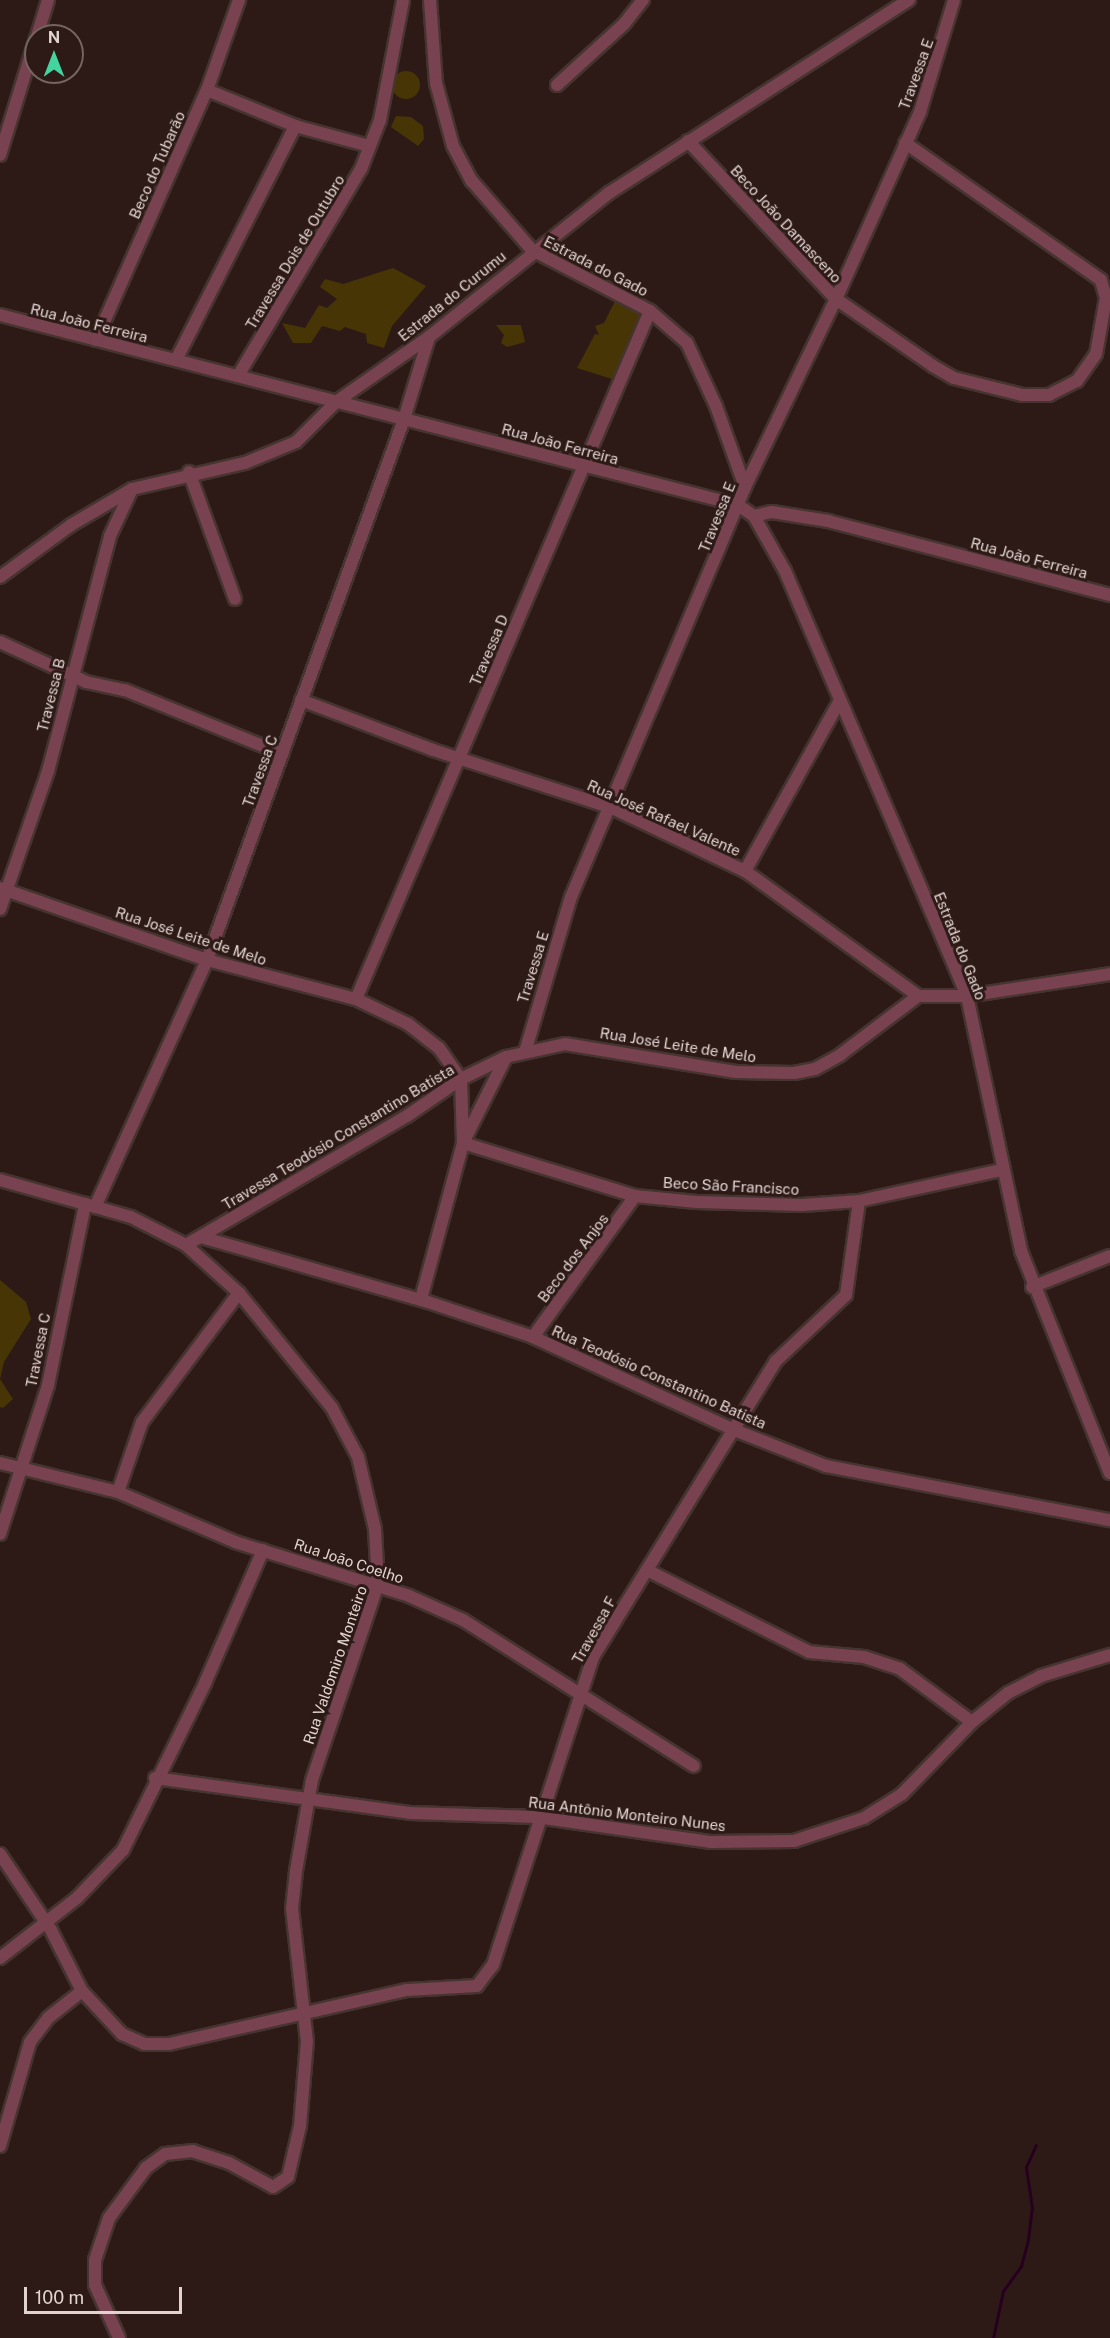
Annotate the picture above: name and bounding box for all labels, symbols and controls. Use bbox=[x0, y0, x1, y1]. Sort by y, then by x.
north arrow bbox=[24, 24, 84, 84]
text: N bbox=[48, 28, 60, 47]
street label: Travessa E bbox=[895, 36, 937, 112]
street label: Beco do Tubarão bbox=[125, 108, 189, 222]
street label: Beco João Damasceno bbox=[727, 161, 845, 287]
street label: Travessa Dois de Outubro bbox=[242, 171, 348, 333]
street label: Estrada do Gado bbox=[541, 232, 651, 300]
street label: Estrada do Curumu bbox=[394, 247, 510, 345]
street label: Rua João Ferreira bbox=[28, 300, 150, 346]
street label: Rua João Ferreira bbox=[500, 420, 620, 468]
street label: Travessa E bbox=[695, 479, 739, 555]
street label: Rua João Ferreira bbox=[969, 534, 1089, 582]
street label: Travessa D bbox=[466, 612, 512, 688]
street label: Travessa B bbox=[33, 656, 69, 734]
street label: Travessa C bbox=[239, 733, 281, 809]
street label: Rua José Rafael Valente bbox=[584, 776, 744, 860]
street label: Estrada do Gado bbox=[930, 889, 990, 1003]
street label: Rua José Leite de Melo bbox=[113, 903, 269, 969]
street label: Travessa E bbox=[514, 929, 552, 1005]
street label: Rua José Leite de Melo bbox=[598, 1024, 758, 1066]
street label: Travessa Teodósio Constantino Batista bbox=[219, 1060, 457, 1214]
street label: Beco São Francisco bbox=[662, 1173, 800, 1199]
street label: Beco dos Anjos bbox=[534, 1210, 612, 1306]
street label: Travessa C bbox=[22, 1311, 54, 1389]
street label: Rua Teodósio Constantino Batista bbox=[549, 1321, 769, 1433]
street label: Rua João Coelho bbox=[292, 1535, 406, 1587]
street label: Rua Valdomiro Monteiro bbox=[299, 1583, 371, 1747]
street label: Travessa F bbox=[568, 1593, 620, 1667]
street label: Rua Antônio Monteiro Nunes bbox=[527, 1793, 727, 1835]
scale bar bbox=[27, 2275, 184, 2313]
text: 100 m bbox=[35, 2287, 84, 2308]

